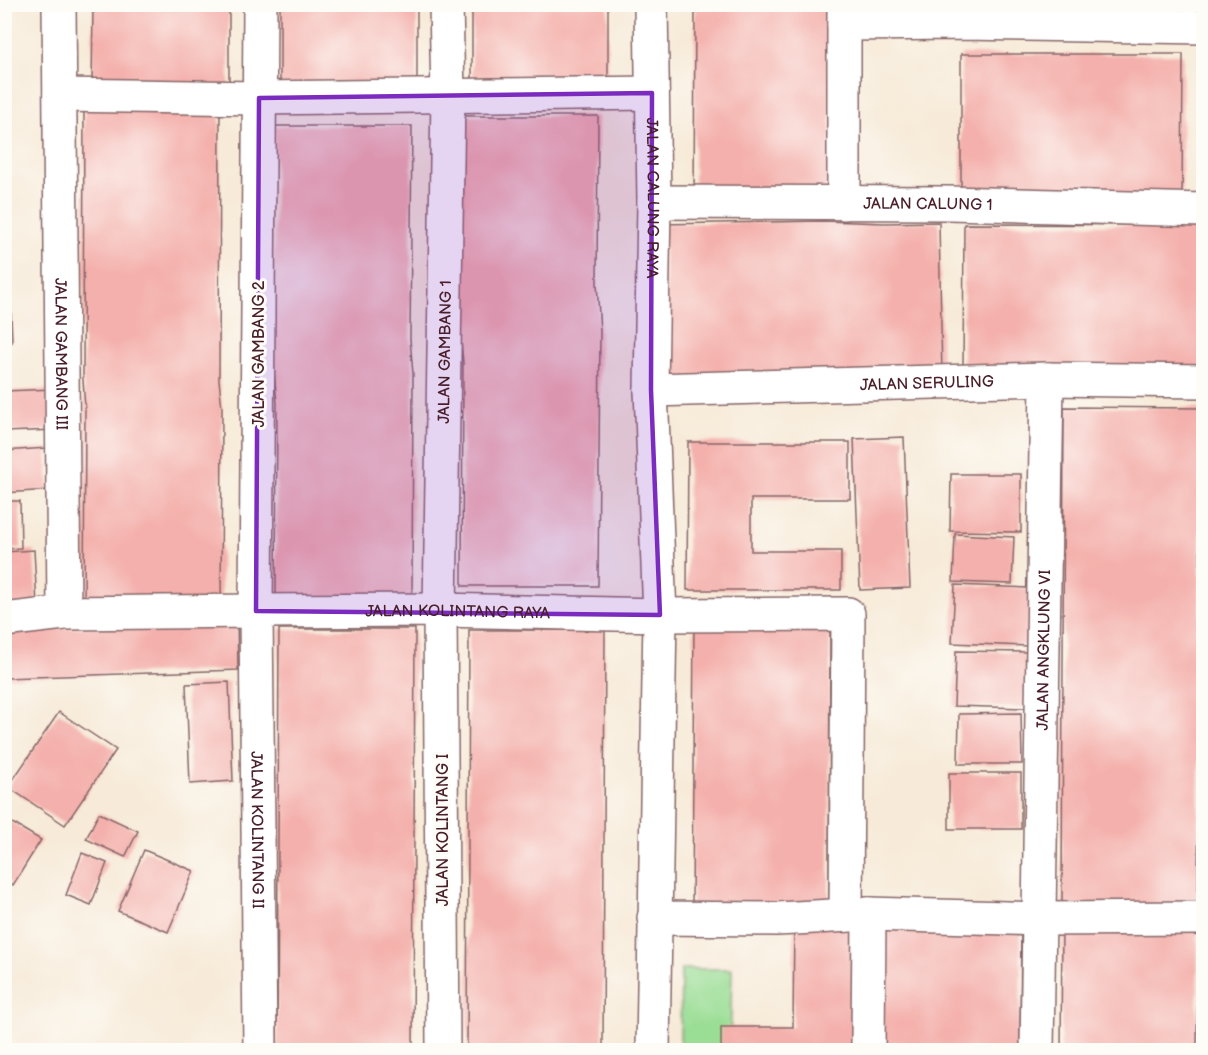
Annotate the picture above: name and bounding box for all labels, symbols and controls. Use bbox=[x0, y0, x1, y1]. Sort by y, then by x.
street label: JALAN CALUNG RAYA bbox=[642, 118, 662, 279]
street label: JALAN CALUNG 1 bbox=[863, 195, 993, 215]
street label: JALAN GAMBANG III bbox=[50, 278, 70, 430]
street label: JALAN GAMBANG 2 bbox=[250, 280, 269, 427]
street label: JALAN GAMBANG 1 bbox=[435, 280, 456, 424]
street label: JALAN SERULING bbox=[860, 372, 994, 395]
street label: JALAN ANGKLUNG VI bbox=[1034, 570, 1055, 731]
street label: JALAN KOLINTANG RAYA bbox=[365, 602, 550, 624]
street label: JALAN KOLINTANG II bbox=[246, 751, 267, 909]
street label: JALAN KOLINTANG I bbox=[434, 754, 453, 906]

